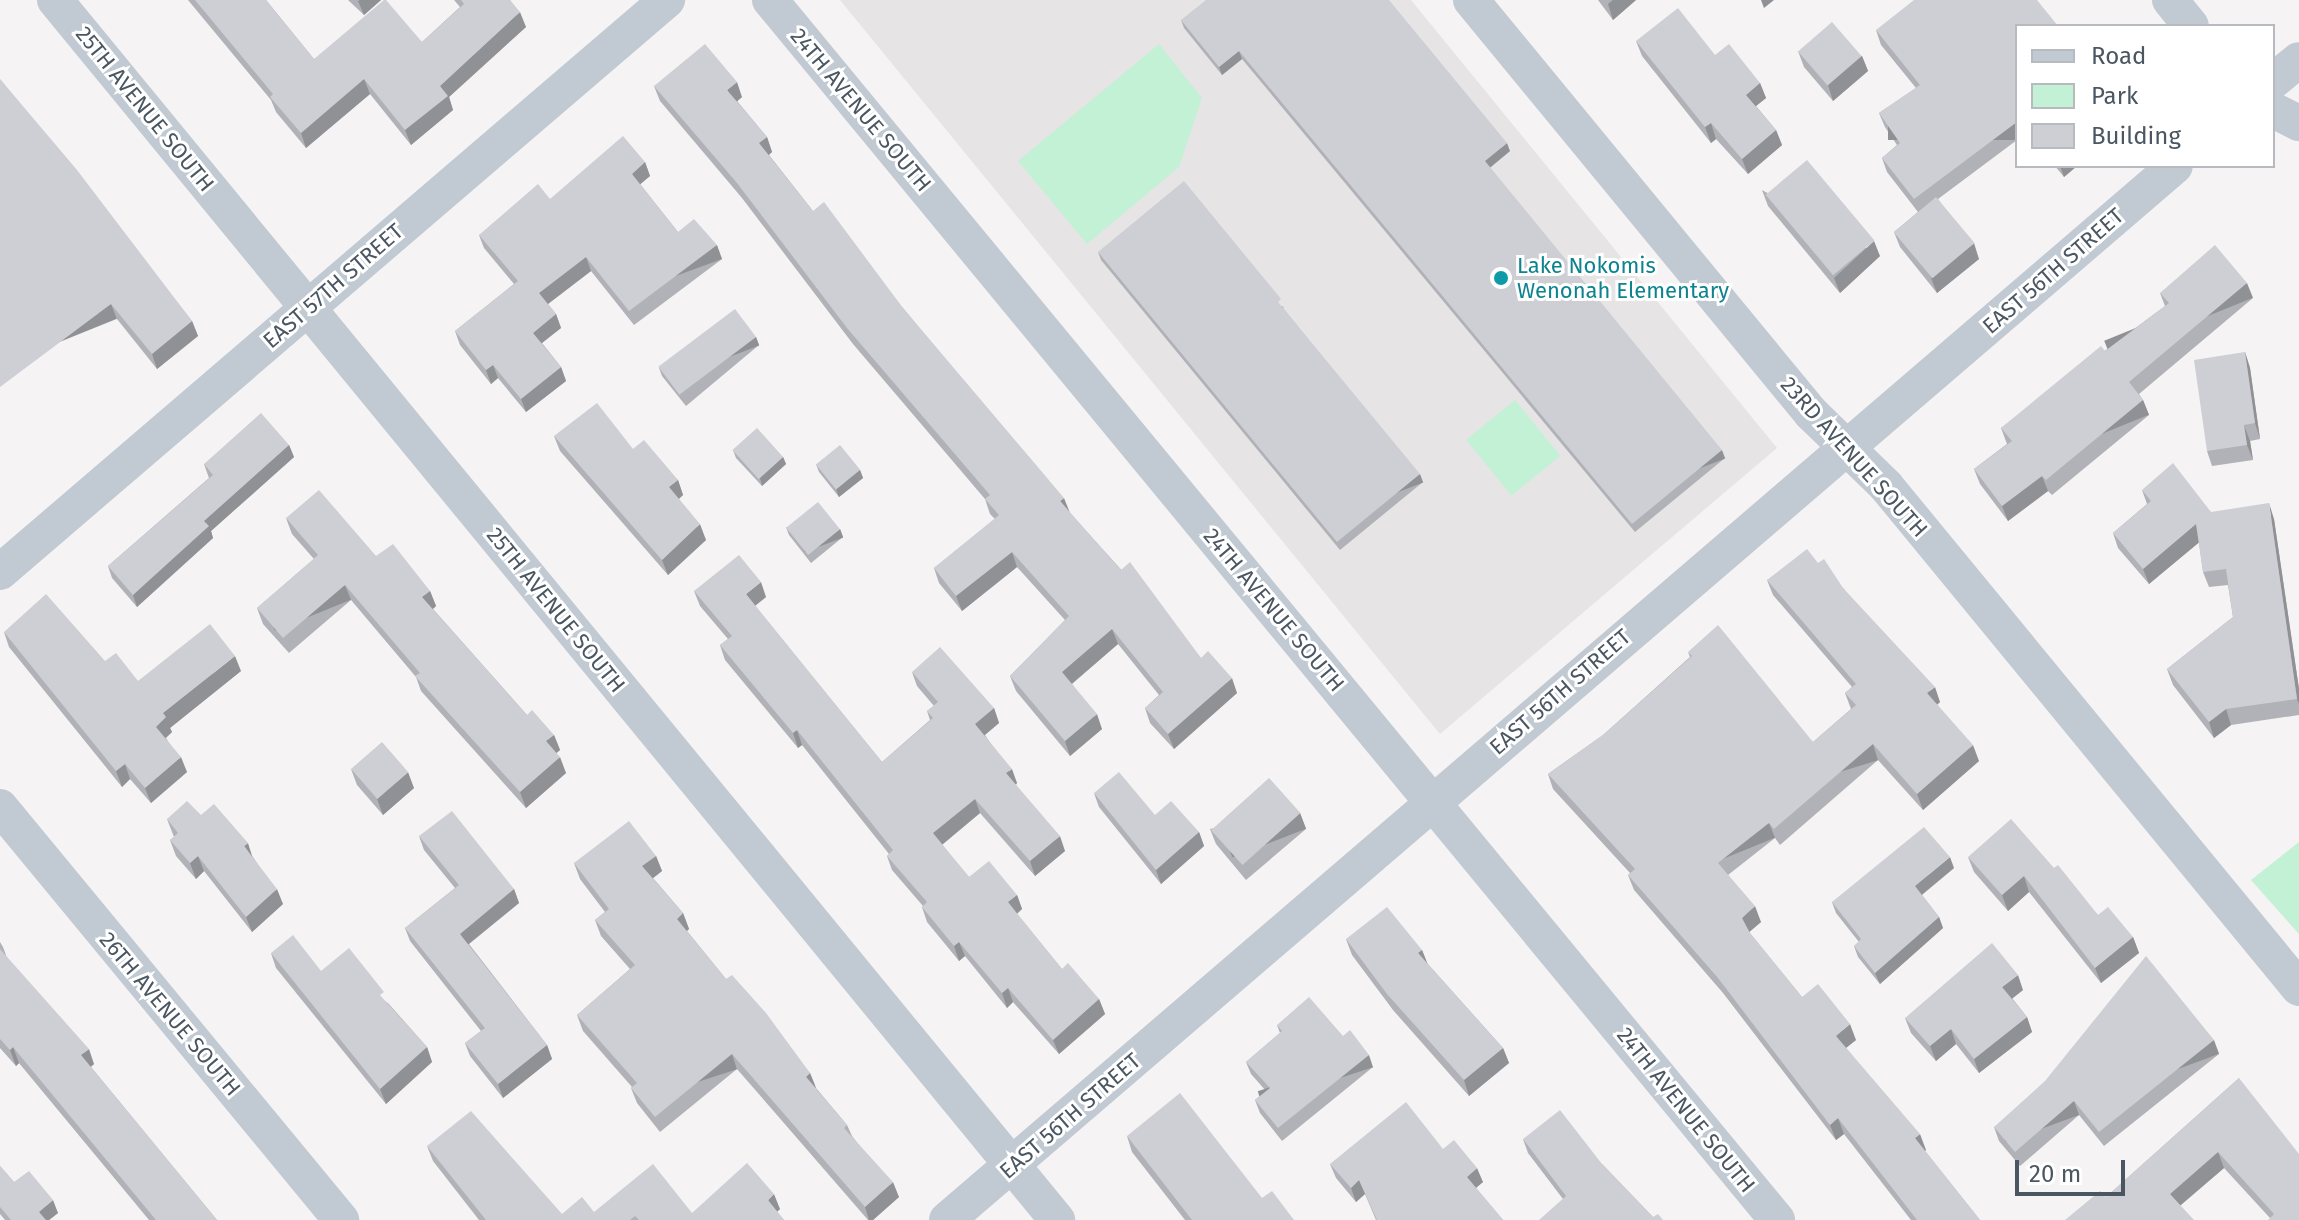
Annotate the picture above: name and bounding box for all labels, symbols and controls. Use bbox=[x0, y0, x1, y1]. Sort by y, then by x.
street label: 25TH AVENUE SOUTH bbox=[70, 21, 220, 197]
street label: 24TH AVENUE SOUTH bbox=[785, 23, 937, 197]
legend bbox=[2015, 24, 2275, 168]
text: Road bbox=[2091, 42, 2146, 70]
text: Park bbox=[2091, 82, 2138, 110]
text: Building bbox=[2091, 122, 2181, 150]
street label: EAST 56TH STREET bbox=[1977, 203, 2129, 339]
street label: EAST 57TH STREET bbox=[258, 218, 408, 354]
place label: Lake Nokomis Wenonah Elementary bbox=[1517, 252, 1729, 304]
marker: Lake Nokomis Wenonah Elementary bbox=[1492, 269, 1510, 287]
street label: 23RD AVENUE SOUTH bbox=[1775, 371, 1933, 543]
street label: 25TH AVENUE SOUTH bbox=[481, 522, 631, 698]
street label: 24TH AVENUE SOUTH bbox=[1198, 523, 1350, 697]
street label: EAST 56TH STREET bbox=[1484, 624, 1636, 760]
street label: 26TH AVENUE SOUTH bbox=[94, 927, 246, 1101]
street label: 24TH AVENUE SOUTH bbox=[1611, 1022, 1761, 1198]
street label: EAST 56TH STREET bbox=[994, 1048, 1146, 1184]
scale bar bbox=[2019, 1144, 2129, 1194]
text: 20 m bbox=[2029, 1160, 2081, 1188]

